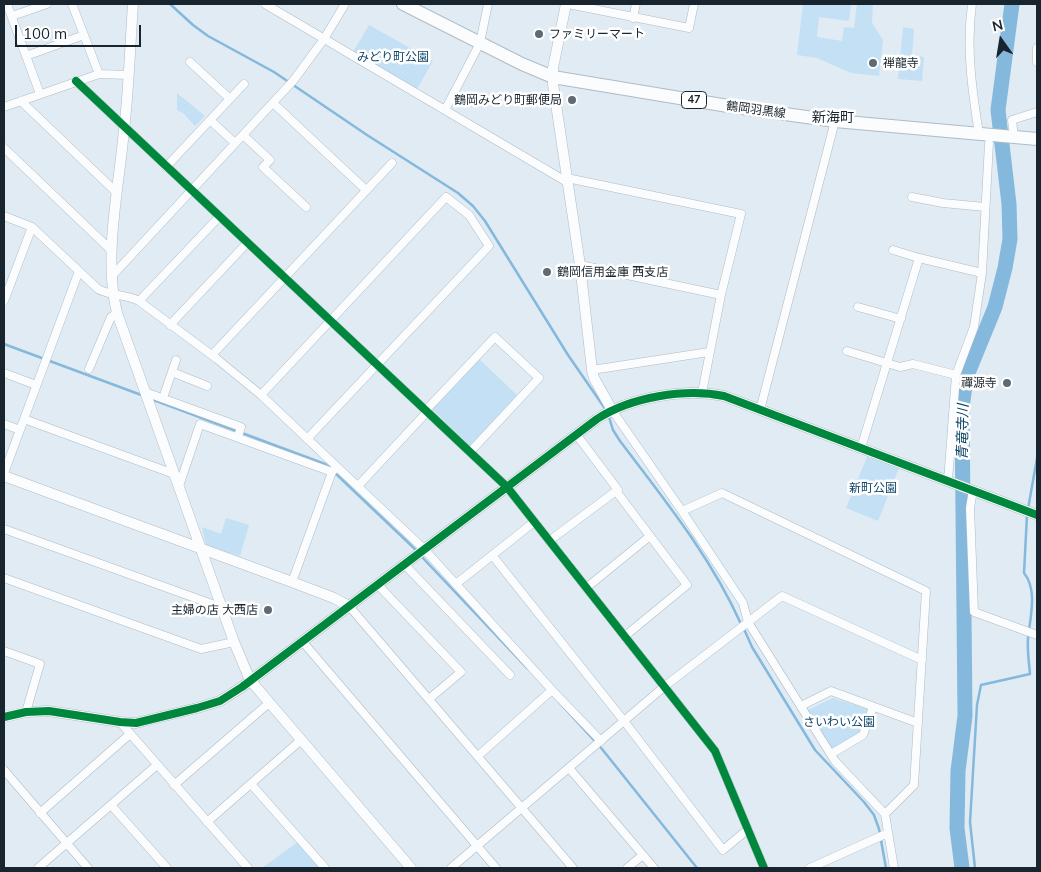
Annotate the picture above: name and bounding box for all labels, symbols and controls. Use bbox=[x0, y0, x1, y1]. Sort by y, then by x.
scale bar bbox=[18, 15, 144, 47]
north arrow bbox=[976, 15, 1026, 65]
text: N bbox=[990, 15, 1005, 35]
text: 100 m bbox=[23, 24, 67, 43]
place label: ファミリーマート bbox=[549, 27, 645, 41]
marker: ファミリーマート bbox=[533, 28, 545, 40]
park label: みどり町公園 bbox=[357, 50, 429, 64]
place label: 禅龍寺 bbox=[883, 56, 919, 70]
marker: 禅龍寺 bbox=[867, 57, 879, 69]
road number: 47 bbox=[682, 92, 706, 108]
place label: 鶴岡みどり町郵便局 bbox=[454, 93, 562, 107]
marker: 鶴岡みどり町郵便局 bbox=[566, 94, 578, 106]
street label: 鶴岡羽黒線 bbox=[725, 99, 787, 121]
district label: 新海町 bbox=[812, 110, 854, 126]
place label: 鶴岡信用金庫 西支店 bbox=[557, 265, 668, 279]
marker: 鶴岡信用金庫 西支店 bbox=[541, 266, 553, 278]
place label: 禪源寺 bbox=[961, 376, 997, 390]
marker: 禪源寺 bbox=[1001, 377, 1013, 389]
water label: 青竜寺川 bbox=[954, 404, 972, 460]
park label: 新町公園 bbox=[849, 481, 897, 495]
place label: 主婦の店 大西店 bbox=[171, 603, 258, 617]
marker: 主婦の店 大西店 bbox=[262, 604, 274, 616]
park label: さいわい公園 bbox=[803, 715, 875, 729]

